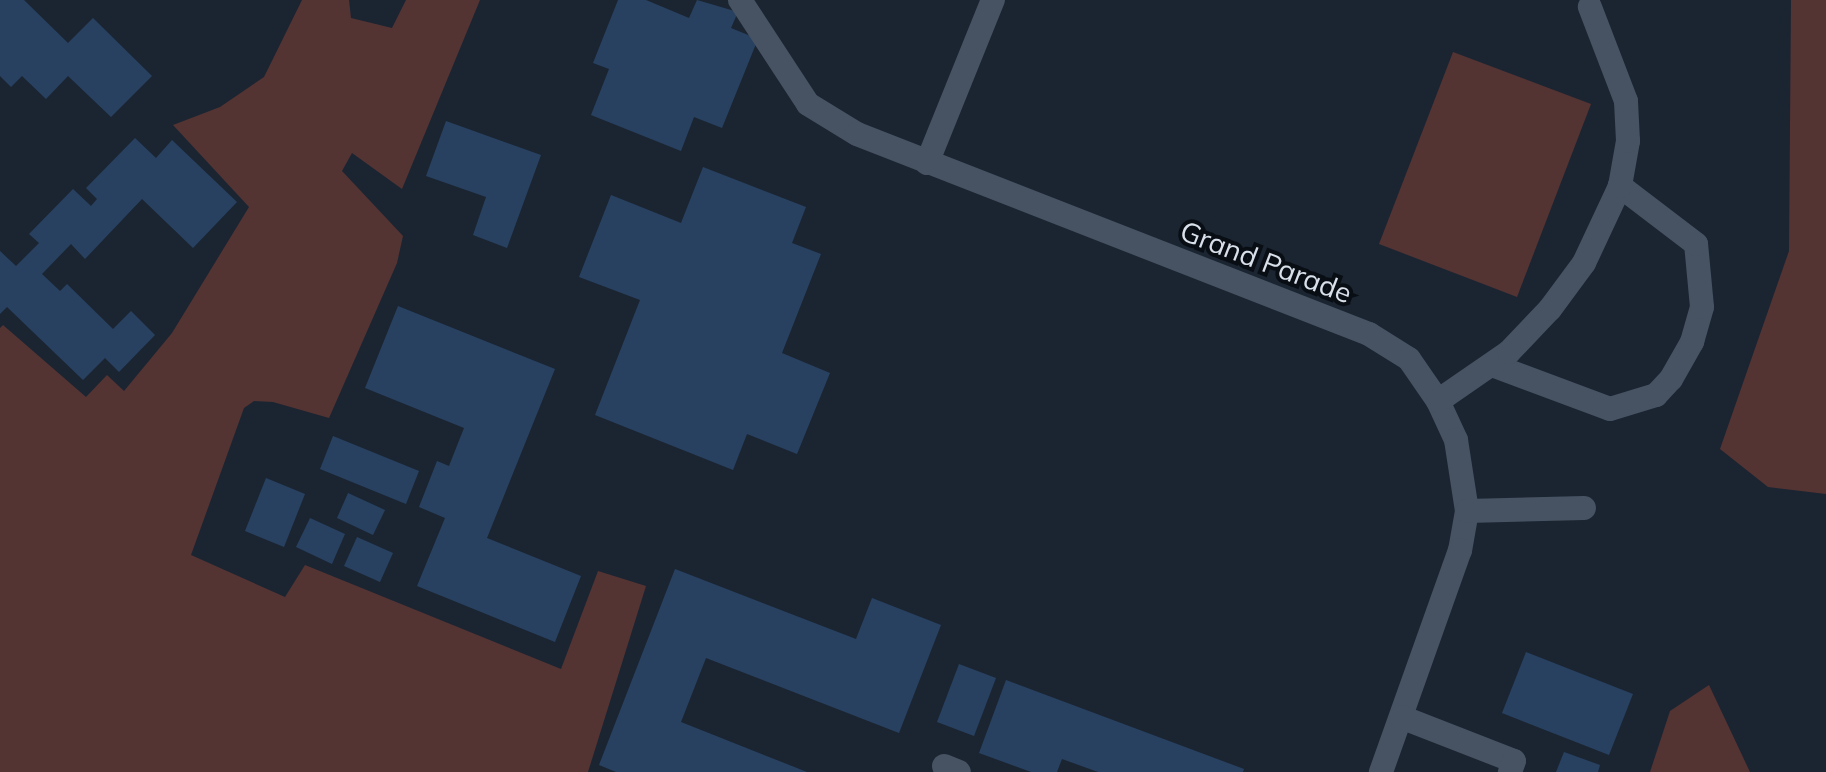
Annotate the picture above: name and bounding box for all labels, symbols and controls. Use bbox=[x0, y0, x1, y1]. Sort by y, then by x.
street label: Grand Parade bbox=[1175, 214, 1357, 310]

